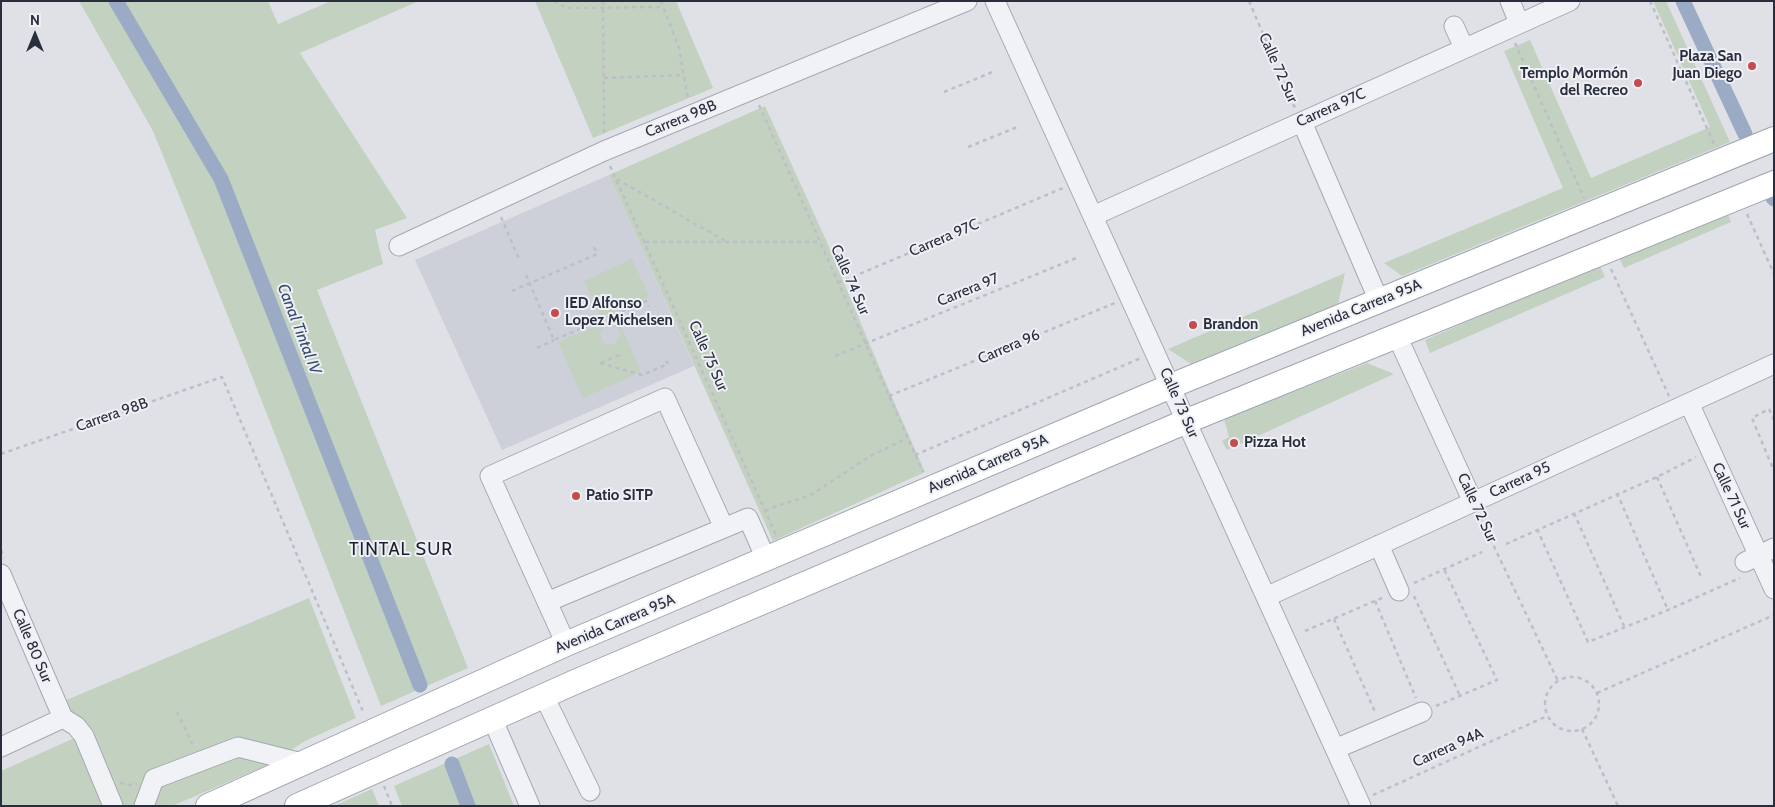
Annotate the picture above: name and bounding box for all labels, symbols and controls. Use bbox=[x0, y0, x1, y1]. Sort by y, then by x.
north arrow bbox=[10, 10, 60, 60]
text: N bbox=[30, 11, 40, 29]
street label: Calle 72 Sur bbox=[1255, 30, 1301, 106]
place label: Plaza San Juan Diego bbox=[1673, 48, 1742, 83]
marker: Plaza San Juan Diego bbox=[1746, 60, 1758, 72]
place label: Templo Mormón del Recreo bbox=[1520, 65, 1628, 100]
marker: Templo Mormón del Recreo bbox=[1632, 77, 1644, 89]
street label: Carrera 97C bbox=[1294, 85, 1368, 131]
street label: Carrera 98B bbox=[643, 97, 719, 141]
street label: Carrera 97C bbox=[907, 215, 981, 261]
street label: Calle 74 Sur bbox=[827, 242, 873, 318]
street label: Carrera 97 bbox=[935, 270, 1001, 310]
street label: Avenida Carrera 95A bbox=[1298, 276, 1424, 340]
water label: Canal Tintal IV bbox=[273, 281, 325, 377]
place label: IED Alfonso Lopez Michelsen bbox=[565, 295, 673, 330]
marker: IED Alfonso Lopez Michelsen bbox=[549, 307, 561, 319]
place label: Brandon bbox=[1203, 316, 1258, 334]
street label: Calle 75 Sur bbox=[685, 318, 731, 394]
marker: Brandon bbox=[1187, 319, 1199, 331]
street label: Carrera 96 bbox=[975, 326, 1043, 368]
street label: Calle 73 Sur bbox=[1156, 365, 1202, 441]
street label: Carrera 98B bbox=[74, 394, 150, 436]
street label: Avenida Carrera 95A bbox=[925, 431, 1051, 497]
place label: Pizza Hot bbox=[1244, 434, 1306, 452]
marker: Pizza Hot bbox=[1228, 437, 1240, 449]
street label: Carrera 95 bbox=[1487, 458, 1553, 502]
street label: Calle 71 Sur bbox=[1708, 460, 1754, 532]
street label: Calle 72 Sur bbox=[1453, 470, 1501, 546]
place label: Patio SITP bbox=[586, 487, 653, 505]
marker: Patio SITP bbox=[570, 490, 582, 502]
district label: TINTAL SUR bbox=[348, 539, 454, 561]
street label: Avenida Carrera 95A bbox=[552, 591, 678, 657]
street label: Calle 80 Sur bbox=[8, 606, 56, 686]
street label: Carrera 94A bbox=[1410, 725, 1486, 771]

